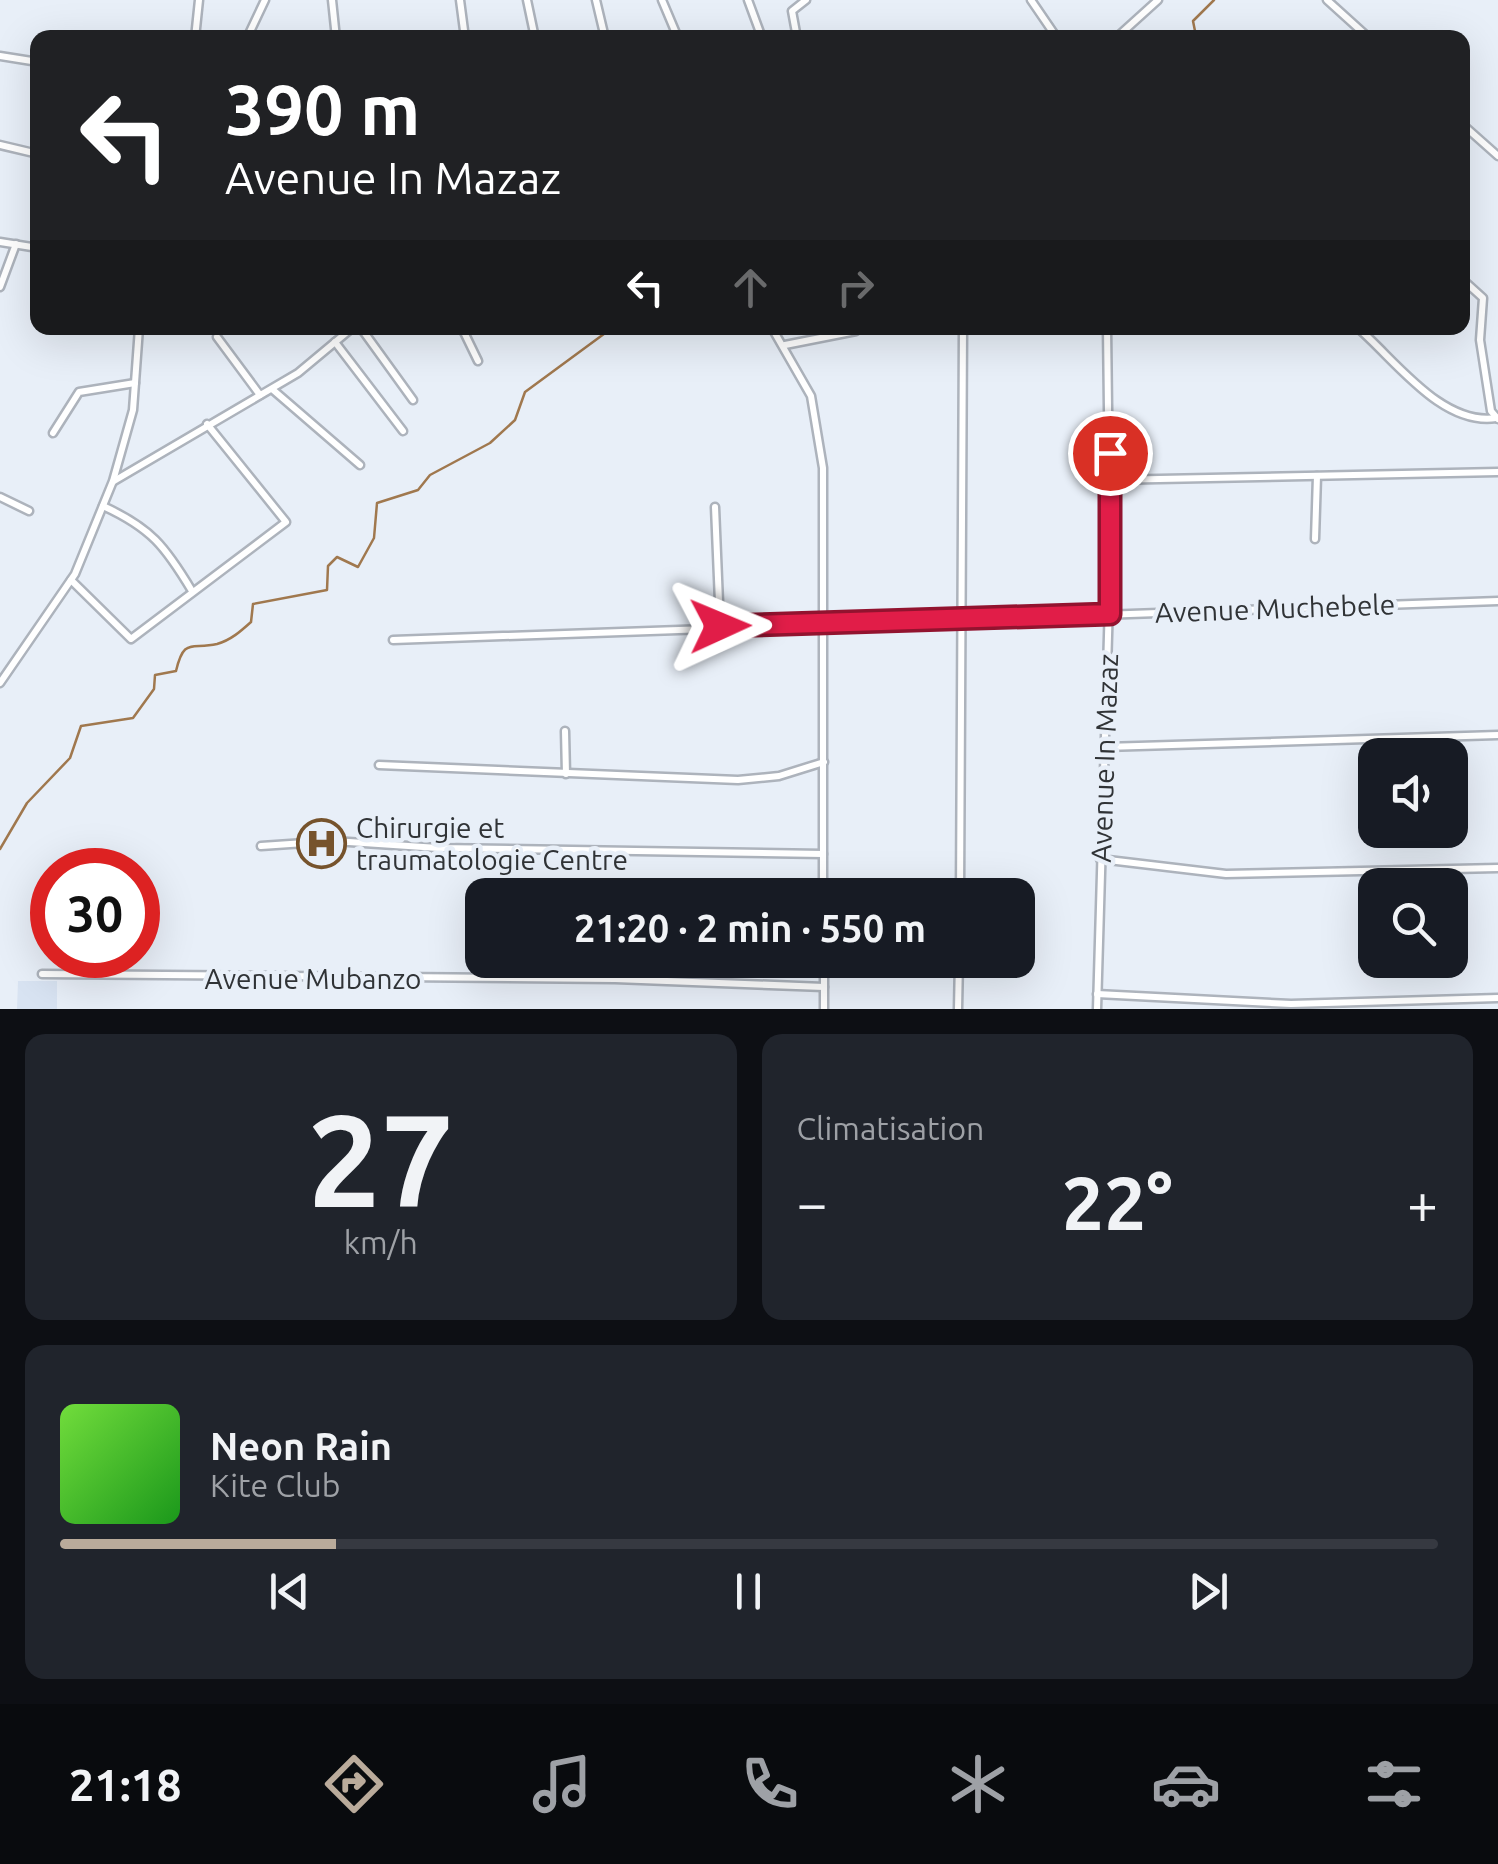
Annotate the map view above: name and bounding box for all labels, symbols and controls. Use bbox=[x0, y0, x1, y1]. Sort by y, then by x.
icon: left bbox=[60, 70, 190, 200]
text: 390 m bbox=[225, 70, 420, 148]
text: Avenue In Mazaz bbox=[225, 152, 561, 203]
icon: left bbox=[618, 260, 673, 315]
icon: ahead bbox=[723, 260, 778, 315]
icon: right bbox=[828, 260, 883, 315]
pin bbox=[1068, 411, 1153, 496]
icon: arrive bbox=[1083, 426, 1138, 481]
position arrow bbox=[668, 574, 772, 678]
street label: Avenue Muchebele bbox=[1154, 588, 1396, 628]
street label: Avenue In Mazaz bbox=[1085, 653, 1123, 863]
map controls bbox=[1358, 738, 1468, 978]
button: sound bbox=[1358, 738, 1468, 848]
place label: Chirurgie et traumatologie Centre bbox=[356, 812, 628, 875]
hospital icon: Chirurgie et traumatologie Centre bbox=[295, 817, 347, 869]
speed limit sign: 30 bbox=[30, 848, 160, 978]
button: search bbox=[1358, 868, 1468, 978]
text: 21:20 · 2 min · 550 m bbox=[574, 907, 926, 949]
street label: Avenue Mubanzo bbox=[205, 963, 421, 994]
text: 27 bbox=[307, 1086, 454, 1232]
text: Climatisation bbox=[797, 1110, 984, 1146]
text: 22° bbox=[1062, 1160, 1173, 1244]
text: − bbox=[797, 1172, 828, 1233]
text: + bbox=[1407, 1172, 1438, 1233]
text: km/h bbox=[344, 1224, 418, 1260]
text: Neon Rain bbox=[210, 1425, 392, 1467]
text: Kite Club bbox=[210, 1467, 340, 1503]
icon: previous bbox=[262, 1564, 317, 1619]
icon: pause bbox=[721, 1564, 776, 1619]
icon: next bbox=[1181, 1564, 1236, 1619]
icon: directions bbox=[319, 1749, 389, 1819]
icon: music bbox=[527, 1749, 597, 1819]
icon: phone bbox=[735, 1749, 805, 1819]
icon: climate bbox=[943, 1749, 1013, 1819]
icon: car bbox=[1151, 1749, 1221, 1819]
icon: filters bbox=[1359, 1749, 1429, 1819]
text: 21:18 bbox=[69, 1759, 182, 1810]

